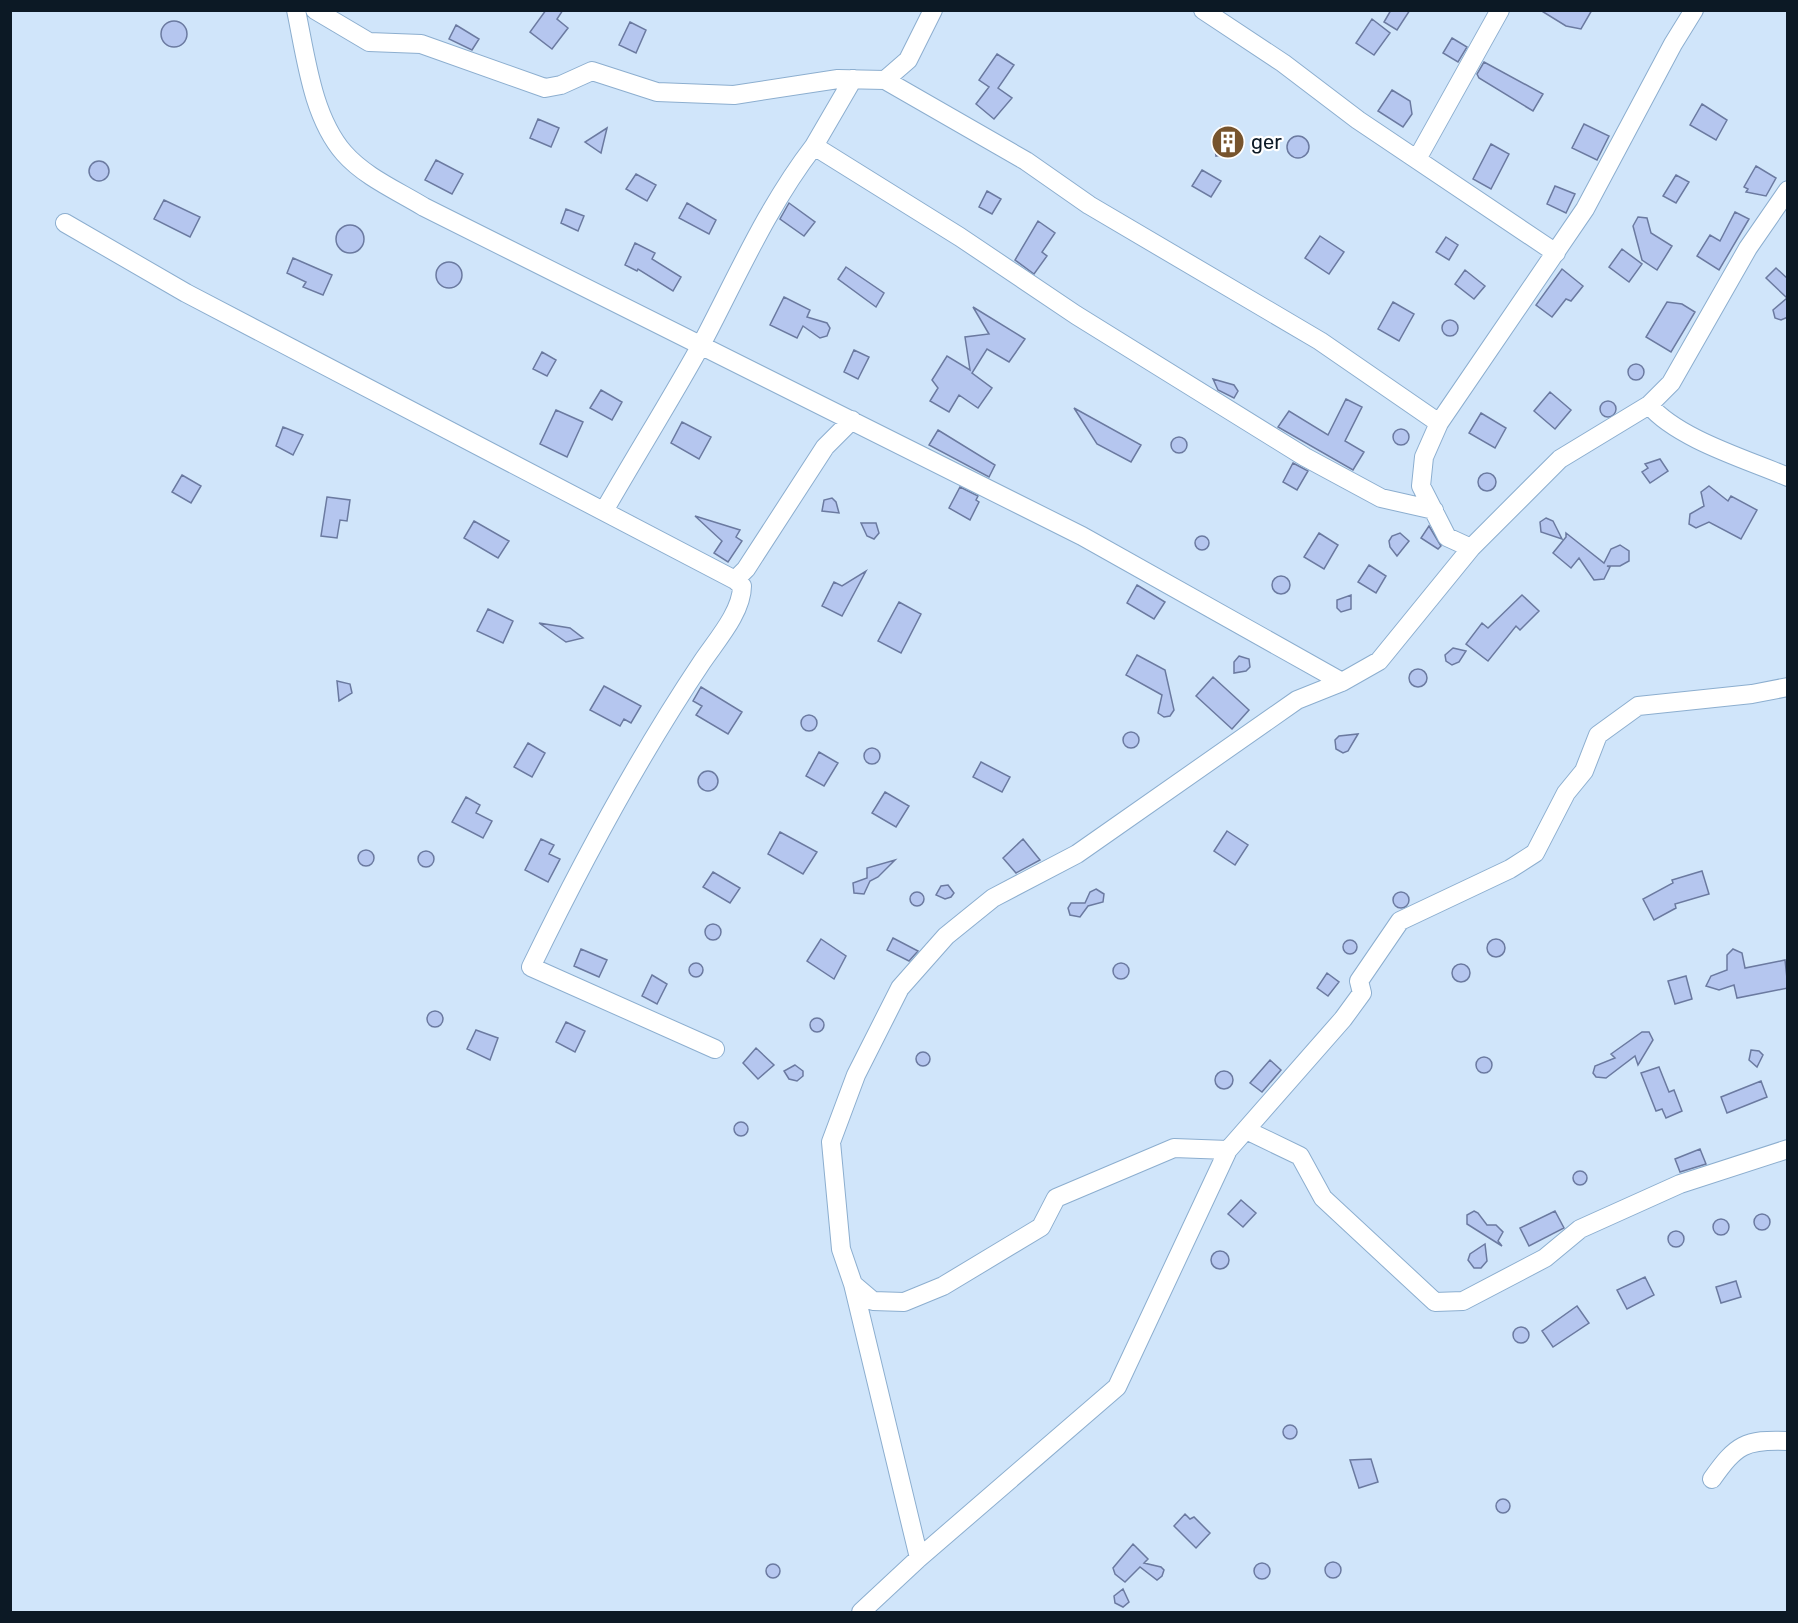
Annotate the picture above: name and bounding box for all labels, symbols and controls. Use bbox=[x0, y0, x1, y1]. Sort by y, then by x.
building icon: ger bbox=[1210, 124, 1246, 160]
place label: ger bbox=[1251, 130, 1282, 154]

